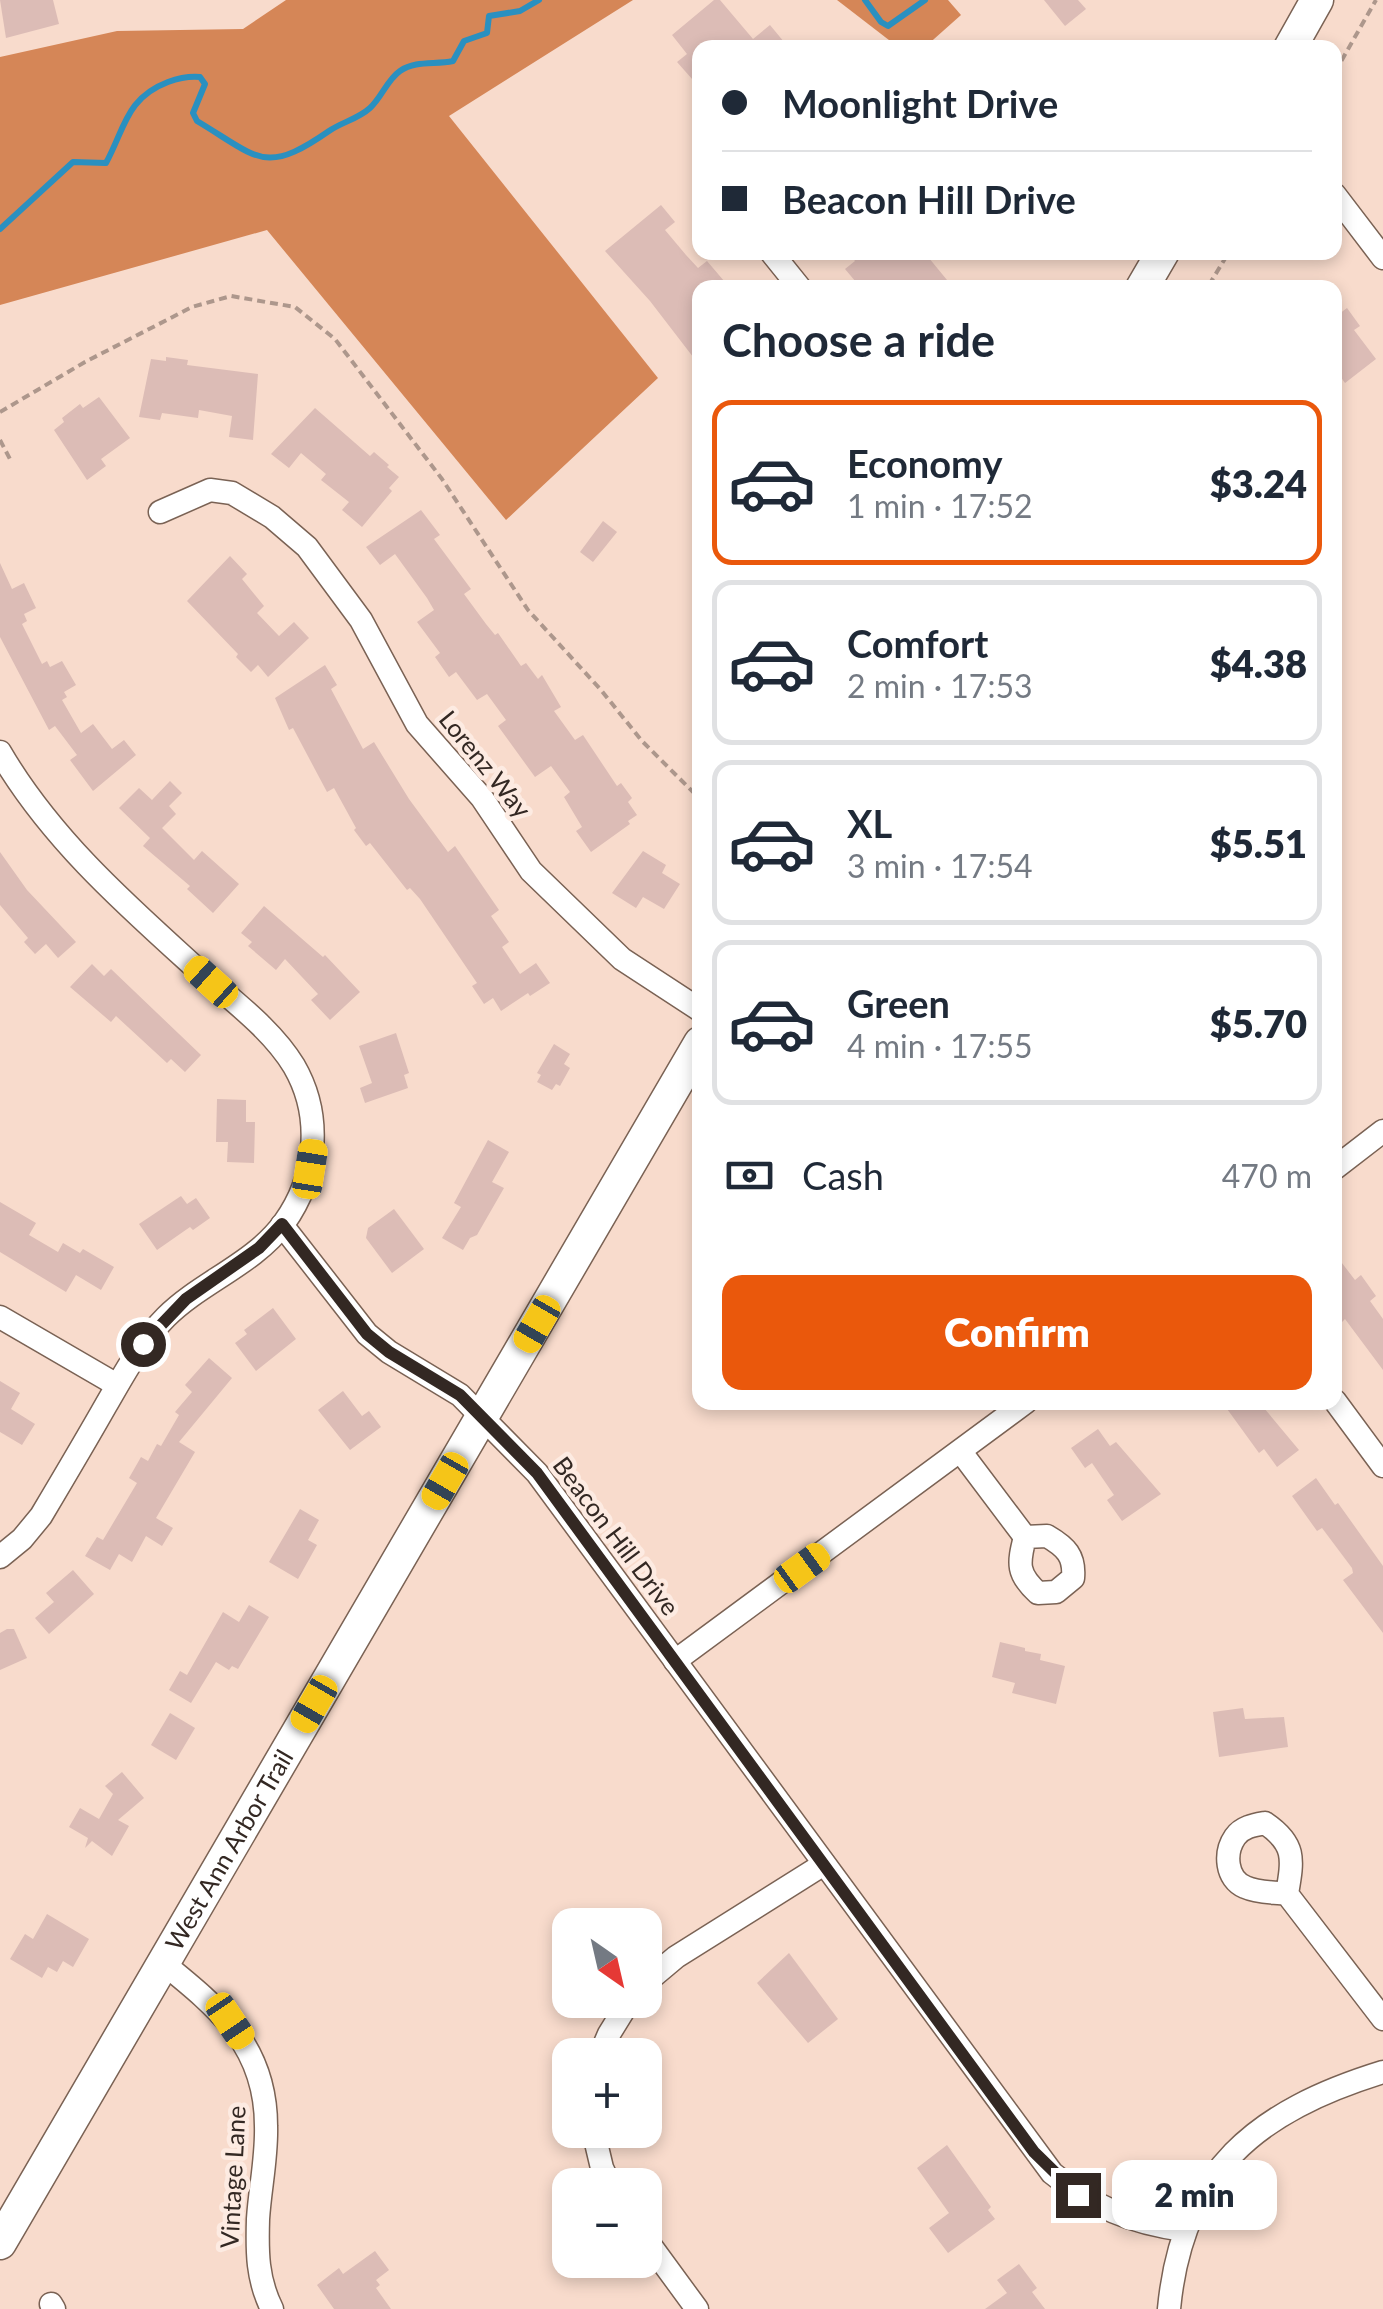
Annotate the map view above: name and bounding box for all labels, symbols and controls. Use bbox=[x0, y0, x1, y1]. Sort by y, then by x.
text: Moonlight Drive bbox=[782, 80, 1058, 126]
text: Beacon Hill Drive bbox=[782, 176, 1076, 222]
text: Choose a ride bbox=[722, 313, 995, 367]
icon: car bbox=[727, 438, 817, 528]
text: Economy bbox=[847, 440, 1002, 486]
text: $3.24 bbox=[1210, 460, 1307, 506]
text: 1 min · 17:52 bbox=[847, 486, 1033, 525]
icon: car bbox=[727, 618, 817, 708]
text: Comfort bbox=[847, 620, 988, 666]
text: $4.38 bbox=[1210, 640, 1307, 686]
text: 2 min · 17:53 bbox=[847, 666, 1033, 705]
street label: Lorenz Way bbox=[434, 704, 538, 823]
icon: car bbox=[727, 798, 817, 888]
text: XL bbox=[847, 800, 892, 846]
text: $5.51 bbox=[1210, 820, 1307, 866]
text: 3 min · 17:54 bbox=[847, 846, 1033, 885]
car bbox=[179, 951, 243, 1013]
icon: car bbox=[727, 978, 817, 1068]
text: Green bbox=[847, 980, 950, 1026]
text: $5.70 bbox=[1210, 1000, 1307, 1046]
text: 4 min · 17:55 bbox=[847, 1026, 1033, 1065]
car bbox=[290, 1137, 330, 1201]
icon: cash bbox=[722, 1148, 777, 1203]
text: Cash bbox=[802, 1152, 884, 1198]
text: 470 m bbox=[1222, 1156, 1312, 1195]
button: Confirm bbox=[722, 1275, 1312, 1390]
car bbox=[509, 1291, 565, 1357]
route start bbox=[121, 1322, 166, 1367]
car bbox=[417, 1448, 473, 1514]
street label: Beacon Hill Drive bbox=[547, 1450, 686, 1621]
car bbox=[769, 1538, 835, 1598]
car bbox=[286, 1671, 342, 1737]
street label: West Ann Arbor Trail bbox=[158, 1744, 299, 1955]
north arrow bbox=[552, 1908, 662, 2018]
map controls bbox=[552, 1908, 662, 2278]
car bbox=[201, 1988, 259, 2054]
button: + bbox=[552, 2038, 662, 2148]
street label: Vintage Lane bbox=[213, 2105, 251, 2249]
callout: 2 min bbox=[1113, 2160, 1278, 2230]
button: − bbox=[552, 2168, 662, 2278]
route end bbox=[1056, 2173, 1101, 2218]
text: 2 min bbox=[1155, 2175, 1234, 2214]

